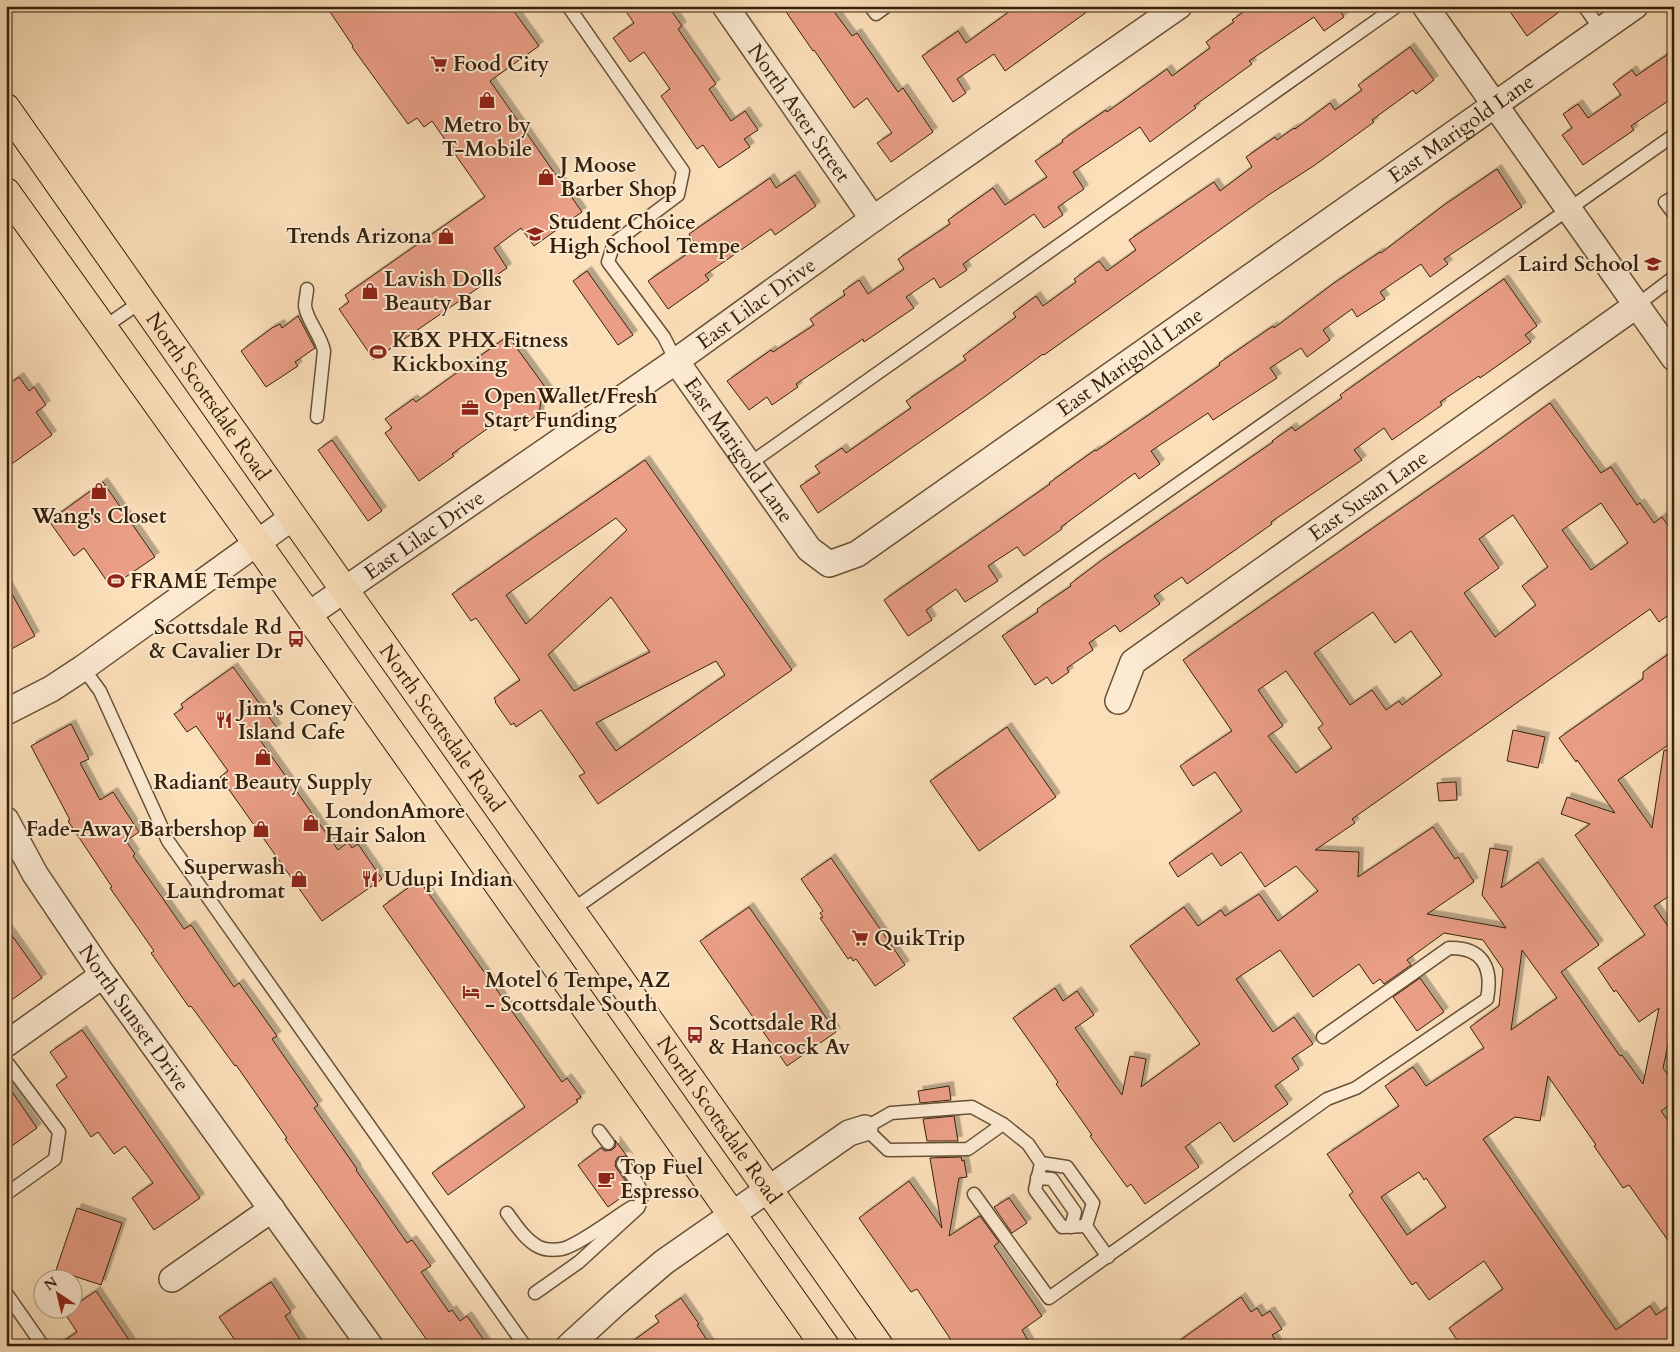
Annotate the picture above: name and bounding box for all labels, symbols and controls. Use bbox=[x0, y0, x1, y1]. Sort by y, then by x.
street label: North Aster Street bbox=[741, 38, 858, 188]
place label: Food City bbox=[453, 50, 549, 79]
supermarket icon: Food City bbox=[429, 54, 449, 74]
street label: East Marigold Lane bbox=[1382, 67, 1540, 190]
shop icon: Metro by T-Mobile bbox=[477, 90, 497, 110]
place label: Metro by T-Mobile bbox=[442, 111, 532, 164]
place label: J Moose Barber Shop bbox=[557, 151, 677, 204]
shop icon: J Moose Barber Shop bbox=[536, 167, 556, 187]
place label: Student Choice High School Tempe bbox=[549, 208, 740, 261]
place label: Trends Arizona bbox=[286, 222, 433, 251]
school or university icon: Student Choice High School Tempe bbox=[525, 224, 545, 244]
shop icon: Trends Arizona bbox=[436, 226, 456, 246]
street label: East Lilac Drive bbox=[691, 250, 822, 356]
place label: Laird School bbox=[1518, 250, 1639, 279]
school or university icon: Laird School bbox=[1643, 254, 1663, 274]
place label: Lavish Dolls Beauty Bar bbox=[384, 265, 502, 318]
shop icon: Lavish Dolls Beauty Bar bbox=[360, 281, 380, 301]
street label: East Marigold Lane bbox=[1051, 300, 1209, 423]
street label: North Scottsdale Road bbox=[139, 306, 277, 486]
place label: KBX PHX Fitness Kickboxing bbox=[392, 326, 568, 379]
sports icon: KBX PHX Fitness Kickboxing bbox=[368, 342, 388, 362]
street label: East Marigold Lane bbox=[677, 371, 801, 529]
place label: OpenWallet/Fresh Start Funding bbox=[484, 382, 657, 435]
office icon: OpenWallet/Fresh Start Funding bbox=[460, 398, 480, 418]
street label: East Susan Lane bbox=[1303, 443, 1434, 548]
shop icon: Wang's Closet bbox=[89, 481, 109, 501]
street label: East Lilac Drive bbox=[358, 483, 490, 587]
place label: Wang's Closet bbox=[31, 502, 167, 531]
place label: FRAME Tempe bbox=[130, 567, 277, 596]
sports icon: FRAME Tempe bbox=[106, 571, 126, 591]
place label: Scottsdale Rd & Cavalier Dr bbox=[150, 613, 283, 666]
bus stop icon: Scottsdale Rd & Cavalier Dr bbox=[286, 629, 306, 649]
street label: North Scottsdale Road bbox=[373, 638, 512, 818]
place label: Jim's Coney Island Cafe bbox=[235, 694, 353, 747]
restaurant icon: Jim's Coney Island Cafe bbox=[214, 710, 234, 730]
shop icon: Radiant Beauty Supply bbox=[253, 747, 273, 767]
place label: Radiant Beauty Supply bbox=[154, 768, 373, 797]
place label: LondonAmore Hair Salon bbox=[325, 797, 465, 850]
shop icon: LondonAmore Hair Salon bbox=[301, 813, 321, 833]
place label: Fade-Away Barbershop bbox=[26, 815, 247, 844]
shop icon: Fade-Away Barbershop bbox=[251, 819, 271, 839]
place label: Superwash Laundromat bbox=[166, 853, 286, 906]
place label: Udupi Indian bbox=[384, 865, 514, 894]
shop icon: Superwash Laundromat bbox=[289, 869, 309, 889]
restaurant icon: Udupi Indian bbox=[360, 869, 380, 889]
place label: QuikTrip bbox=[874, 924, 965, 953]
supermarket icon: QuikTrip bbox=[850, 928, 870, 948]
street label: North Sunset Drive bbox=[72, 938, 197, 1097]
place label: Motel 6 Tempe, AZ - Scottsdale South bbox=[485, 966, 670, 1019]
hotel icon: Motel 6 Tempe, AZ - Scottsdale South bbox=[461, 982, 481, 1002]
place label: Scottsdale Rd & Hancock Av bbox=[709, 1009, 851, 1062]
bus stop icon: Scottsdale Rd & Hancock Av bbox=[685, 1025, 705, 1045]
street label: North Scottsdale Road bbox=[650, 1030, 789, 1210]
place label: Top Fuel Espresso bbox=[620, 1153, 703, 1206]
cafe icon: Top Fuel Espresso bbox=[596, 1169, 616, 1189]
north arrow bbox=[32, 1270, 82, 1320]
text: N bbox=[40, 1272, 61, 1295]

